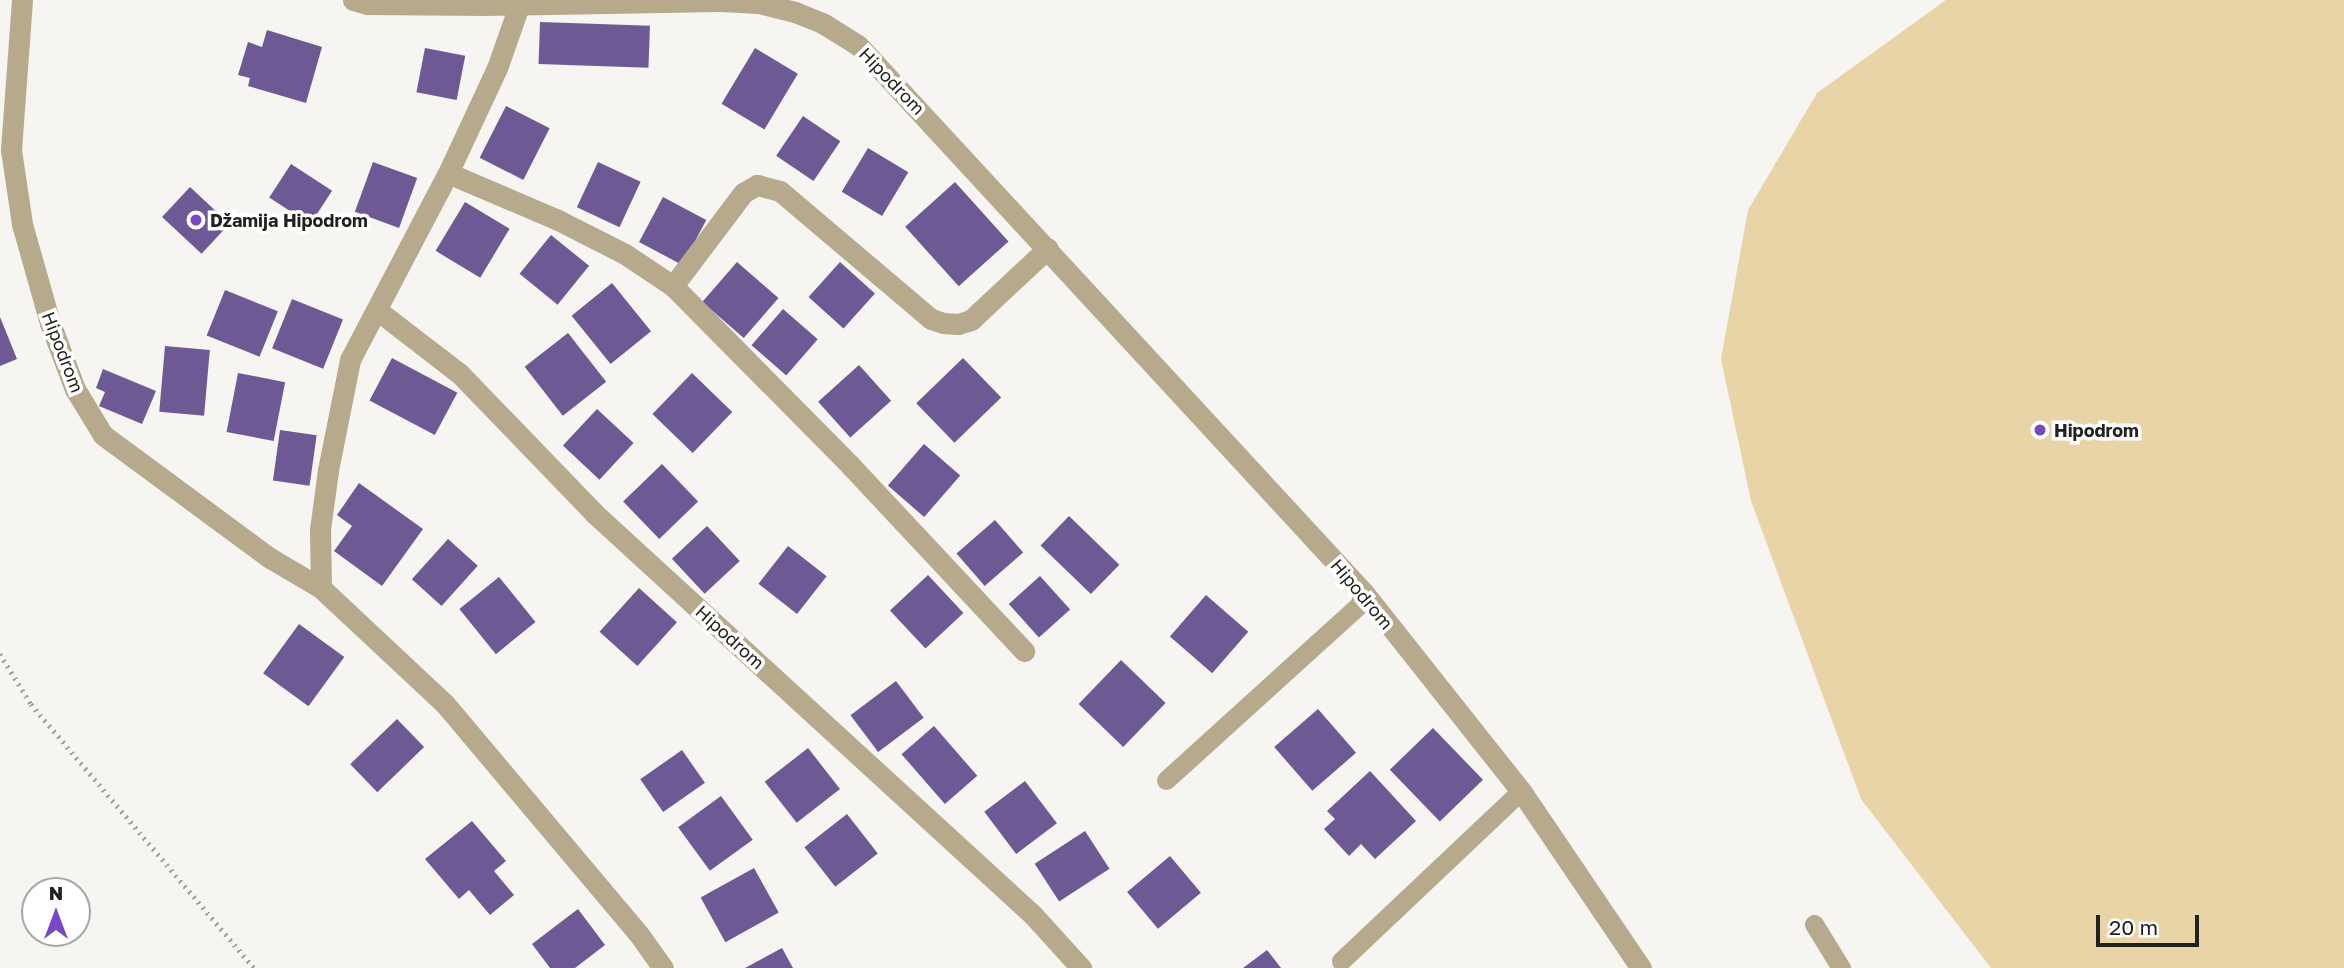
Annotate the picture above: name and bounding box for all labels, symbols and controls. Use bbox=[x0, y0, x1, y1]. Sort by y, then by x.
street label: Hipodrom bbox=[855, 43, 929, 119]
place label: Džamija Hipodrom bbox=[210, 209, 368, 231]
marker: Džamija Hipodrom bbox=[188, 212, 204, 228]
street label: Hipodrom bbox=[38, 308, 88, 396]
place label: Hipodrom bbox=[2054, 419, 2139, 441]
marker: Hipodrom bbox=[2032, 422, 2048, 438]
street label: Hipodrom bbox=[1326, 554, 1398, 634]
street label: Hipodrom bbox=[691, 601, 769, 673]
north arrow bbox=[21, 877, 91, 947]
text: N bbox=[49, 881, 63, 904]
scale bar bbox=[2099, 902, 2202, 946]
text: 20 m bbox=[2109, 914, 2158, 940]

